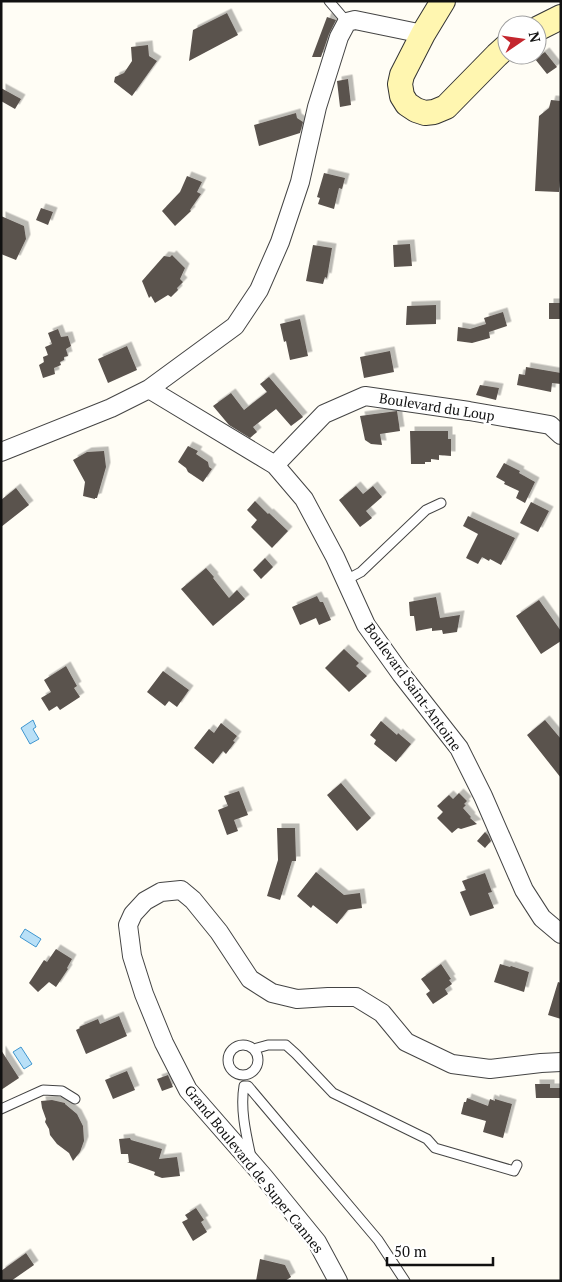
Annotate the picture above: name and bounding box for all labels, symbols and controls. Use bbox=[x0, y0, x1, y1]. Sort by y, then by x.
north arrow bbox=[497, 15, 547, 65]
text: N bbox=[525, 30, 546, 45]
street label: Boulevard du Loup bbox=[378, 388, 496, 425]
street label: Boulevard Saint-Antoine bbox=[361, 619, 466, 754]
street label: Grand Boulevard de Super Cannes bbox=[181, 1081, 328, 1257]
scale bar bbox=[387, 1234, 493, 1266]
text: 50 m bbox=[394, 1241, 427, 1261]

